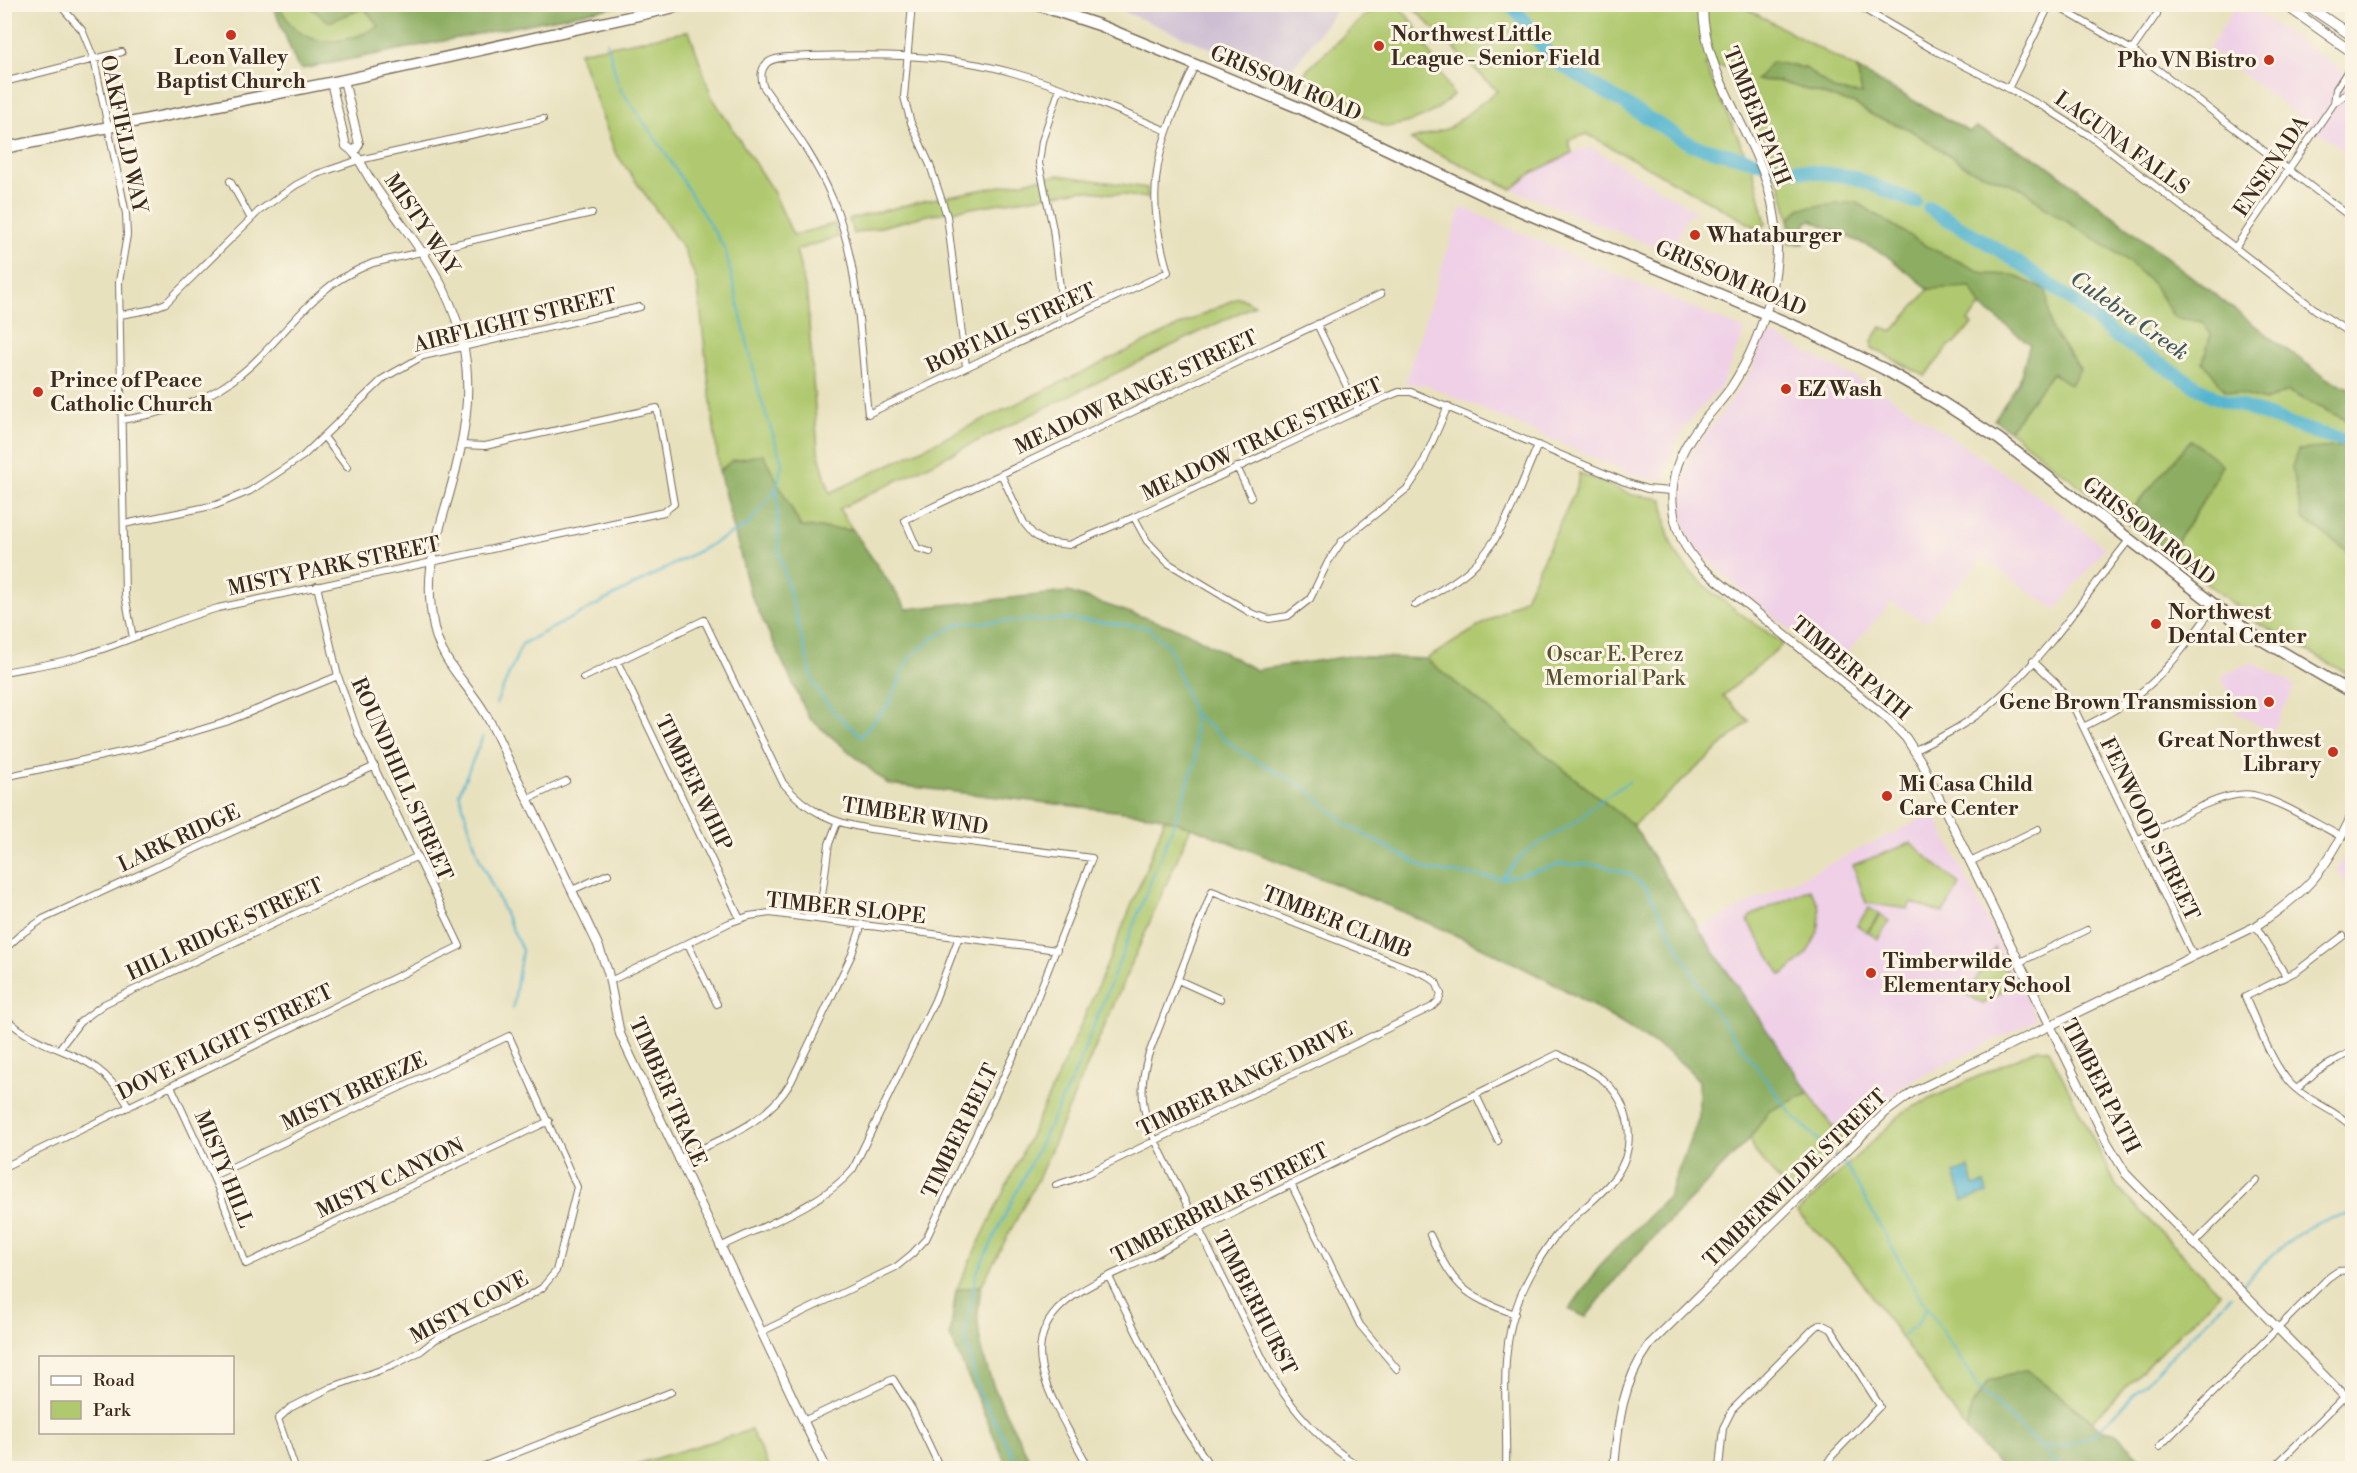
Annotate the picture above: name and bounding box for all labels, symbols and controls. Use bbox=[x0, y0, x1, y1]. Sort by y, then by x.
place label: Northwest Little League - Senior Field bbox=[1391, 22, 1600, 72]
marker: Leon Valley Baptist Church bbox=[224, 28, 238, 42]
marker: Northwest Little League - Senior Field bbox=[1372, 39, 1386, 53]
street label: GRISSOM ROAD bbox=[1206, 40, 1365, 128]
street label: TIMBER PATH bbox=[1716, 43, 1796, 190]
place label: Leon Valley Baptist Church bbox=[156, 45, 306, 95]
place label: Pho VN Bistro bbox=[2118, 48, 2257, 74]
street label: OAKFIELD WAY bbox=[94, 53, 153, 217]
marker: Pho VN Bistro bbox=[2262, 53, 2276, 67]
street label: LAGUNA FALLS bbox=[2049, 86, 2194, 201]
street label: ENSENADA bbox=[2229, 111, 2315, 222]
street label: MISTY WAY bbox=[378, 169, 465, 281]
place label: Whataburger bbox=[1706, 223, 1842, 249]
marker: Whataburger bbox=[1688, 228, 1702, 242]
street label: GRISSOM ROAD bbox=[1651, 235, 1810, 323]
water label: Culebra Creek bbox=[2065, 266, 2193, 367]
street label: BOBTAIL STREET bbox=[921, 278, 1101, 380]
street label: AIRFLIGHT STREET bbox=[410, 283, 620, 359]
street label: MEADOW RANGE STREET bbox=[1011, 325, 1262, 461]
place label: Prince of Peace Catholic Church bbox=[50, 368, 213, 418]
street label: MEADOW TRACE STREET bbox=[1138, 373, 1387, 507]
place label: EZ Wash bbox=[1798, 377, 1882, 403]
marker: EZ Wash bbox=[1779, 382, 1793, 396]
marker: Prince of Peace Catholic Church bbox=[31, 385, 45, 399]
street label: GRISSOM ROAD bbox=[2077, 472, 2220, 592]
street label: MISTY PARK STREET bbox=[225, 532, 443, 602]
place label: Northwest Dental Center bbox=[2168, 600, 2307, 650]
street label: TIMBER PATH bbox=[1786, 611, 1915, 726]
marker: Northwest Dental Center bbox=[2149, 617, 2163, 631]
park label: Oscar E. Perez Memorial Park bbox=[1545, 642, 1686, 692]
street label: ROUNDHILL STREET bbox=[345, 674, 458, 885]
place label: Gene Brown Transmission bbox=[1999, 690, 2257, 716]
marker: Gene Brown Transmission bbox=[2262, 695, 2276, 709]
street label: TIMBER WHIP bbox=[649, 711, 737, 855]
place label: Great Northwest Library bbox=[2157, 728, 2322, 778]
street label: FENWOOD STREET bbox=[2094, 734, 2205, 925]
marker: Great Northwest Library bbox=[2326, 745, 2340, 759]
place label: Mi Casa Child Care Center bbox=[1899, 772, 2033, 822]
marker: Mi Casa Child Care Center bbox=[1880, 789, 1894, 803]
street label: TIMBER WIND bbox=[840, 793, 990, 841]
street label: LARK RIDGE bbox=[114, 799, 245, 879]
street label: HILL RIDGE STREET bbox=[123, 873, 328, 987]
street label: TIMBER CLIMB bbox=[1258, 881, 1415, 965]
street label: TIMBER SLOPE bbox=[765, 888, 927, 930]
place label: Timberwilde Elementary School bbox=[1883, 949, 2071, 999]
marker: Timberwilde Elementary School bbox=[1864, 966, 1878, 980]
street label: DOVE FLIGHT STREET bbox=[113, 979, 338, 1107]
street label: TIMBER TRACE bbox=[623, 1014, 712, 1171]
street label: TIMBER PATH bbox=[2055, 1015, 2145, 1158]
street label: TIMBER RANGE DRIVE bbox=[1134, 1017, 1357, 1143]
street label: MISTY BREEZE bbox=[277, 1047, 431, 1137]
street label: TIMBER BELT bbox=[917, 1060, 1005, 1203]
street label: TIMBERWILDE STREET bbox=[1698, 1084, 1893, 1273]
street label: MISTY HILL bbox=[188, 1107, 258, 1232]
street label: MISTY CANYON bbox=[312, 1133, 469, 1225]
street label: TIMBERBRIAR STREET bbox=[1108, 1138, 1334, 1270]
street label: TIMBERHURST bbox=[1207, 1227, 1302, 1380]
street label: MISTY COVE bbox=[406, 1266, 533, 1350]
legend bbox=[39, 1356, 234, 1434]
text: Road bbox=[93, 1369, 136, 1392]
text: Park bbox=[93, 1399, 132, 1422]

